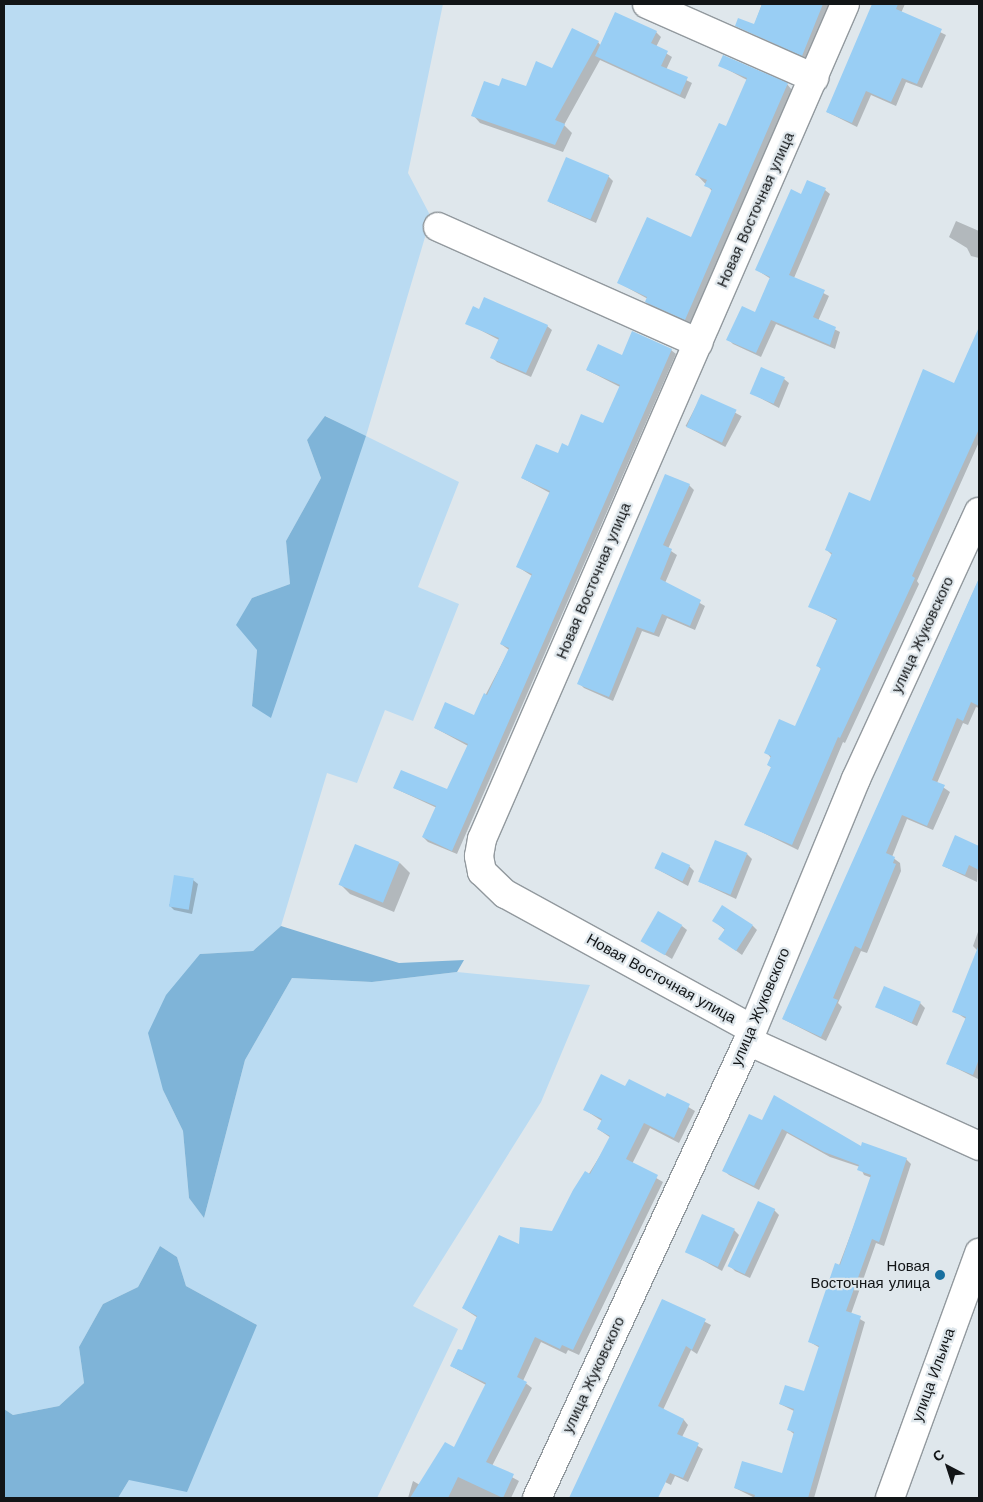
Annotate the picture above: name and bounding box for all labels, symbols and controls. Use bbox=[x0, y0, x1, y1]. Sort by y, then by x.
street label: Новая Восточная улица bbox=[714, 130, 798, 290]
street label: Новая Восточная улица bbox=[553, 500, 635, 662]
street label: улица Жуковского bbox=[888, 574, 958, 696]
street label: Новая Восточная улица bbox=[583, 930, 739, 1028]
street label: улица Жуковского bbox=[728, 945, 794, 1069]
place label: Новая Восточная улица bbox=[811, 1257, 930, 1292]
marker: Новая Восточная улица bbox=[934, 1269, 946, 1281]
street label: улица Жуковского bbox=[559, 1314, 629, 1436]
street label: улица Ильича bbox=[909, 1326, 959, 1424]
north arrow bbox=[923, 1442, 973, 1492]
text: С bbox=[929, 1446, 947, 1465]

